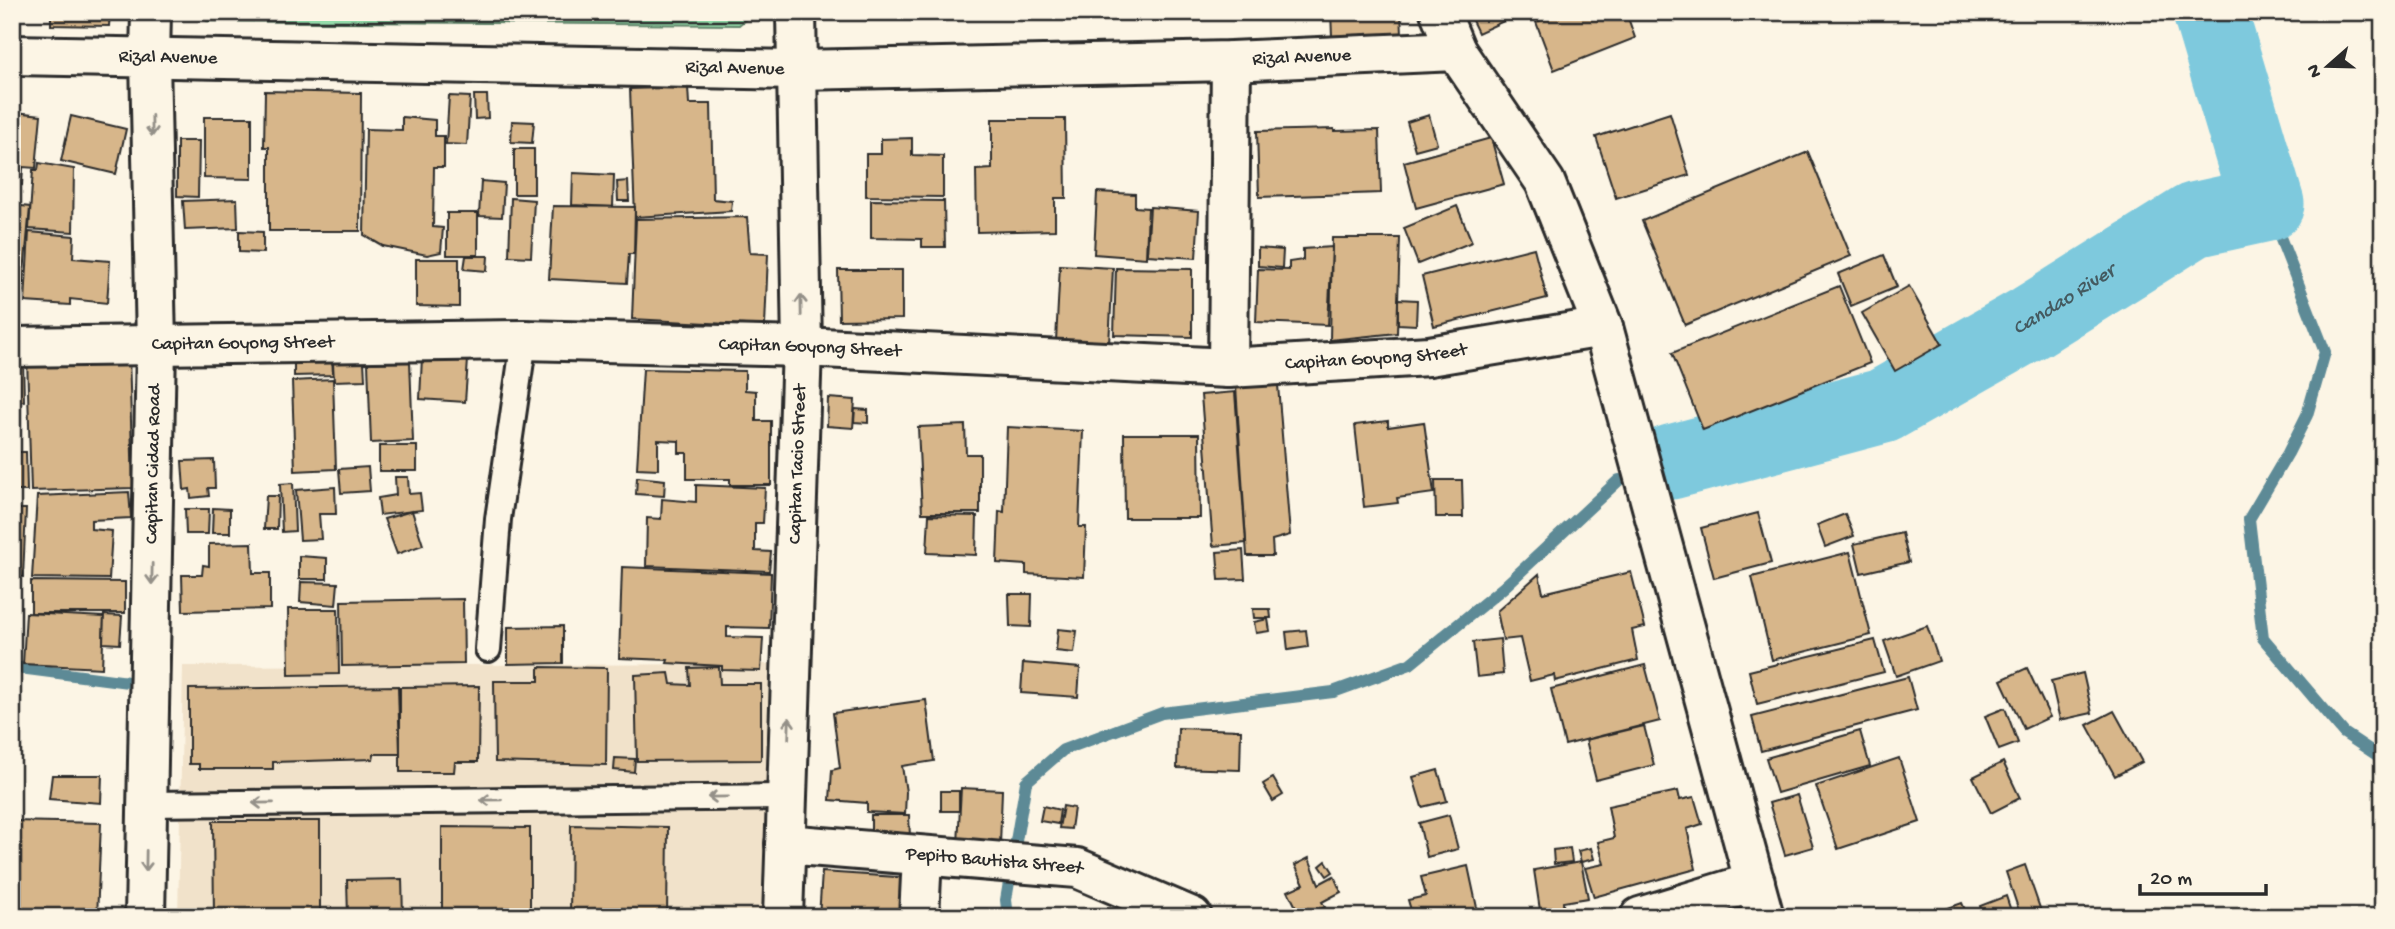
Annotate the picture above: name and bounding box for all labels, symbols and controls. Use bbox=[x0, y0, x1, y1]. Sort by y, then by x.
north arrow bbox=[2294, 32, 2364, 102]
street label: Rizal Avenue bbox=[1252, 44, 1352, 72]
street label: Rizal Avenue bbox=[118, 46, 218, 70]
street label: Rizal Avenue bbox=[685, 56, 785, 81]
text: N bbox=[2302, 61, 2328, 80]
one-way arrow bbox=[145, 114, 158, 137]
water label: Candao River bbox=[2009, 257, 2124, 342]
one-way arrow bbox=[794, 294, 808, 317]
street label: Capitan Goyong Street bbox=[152, 331, 337, 357]
street label: Capitan Goyong Street bbox=[718, 333, 904, 363]
street label: Capitan Goyong Street bbox=[1284, 338, 1471, 376]
street label: Capitan Cidad Road bbox=[141, 382, 167, 544]
street label: Capitan Tacio Street bbox=[784, 382, 812, 544]
one-way arrow bbox=[145, 562, 159, 585]
one-way arrow bbox=[782, 717, 795, 740]
one-way arrow bbox=[707, 791, 730, 804]
one-way arrow bbox=[480, 793, 503, 807]
one-way arrow bbox=[252, 796, 275, 810]
street label: Pepito Bautista Street bbox=[904, 842, 1089, 882]
one-way arrow bbox=[139, 849, 153, 872]
scale bar bbox=[2140, 852, 2266, 896]
text: 20 m bbox=[2150, 868, 2192, 893]

